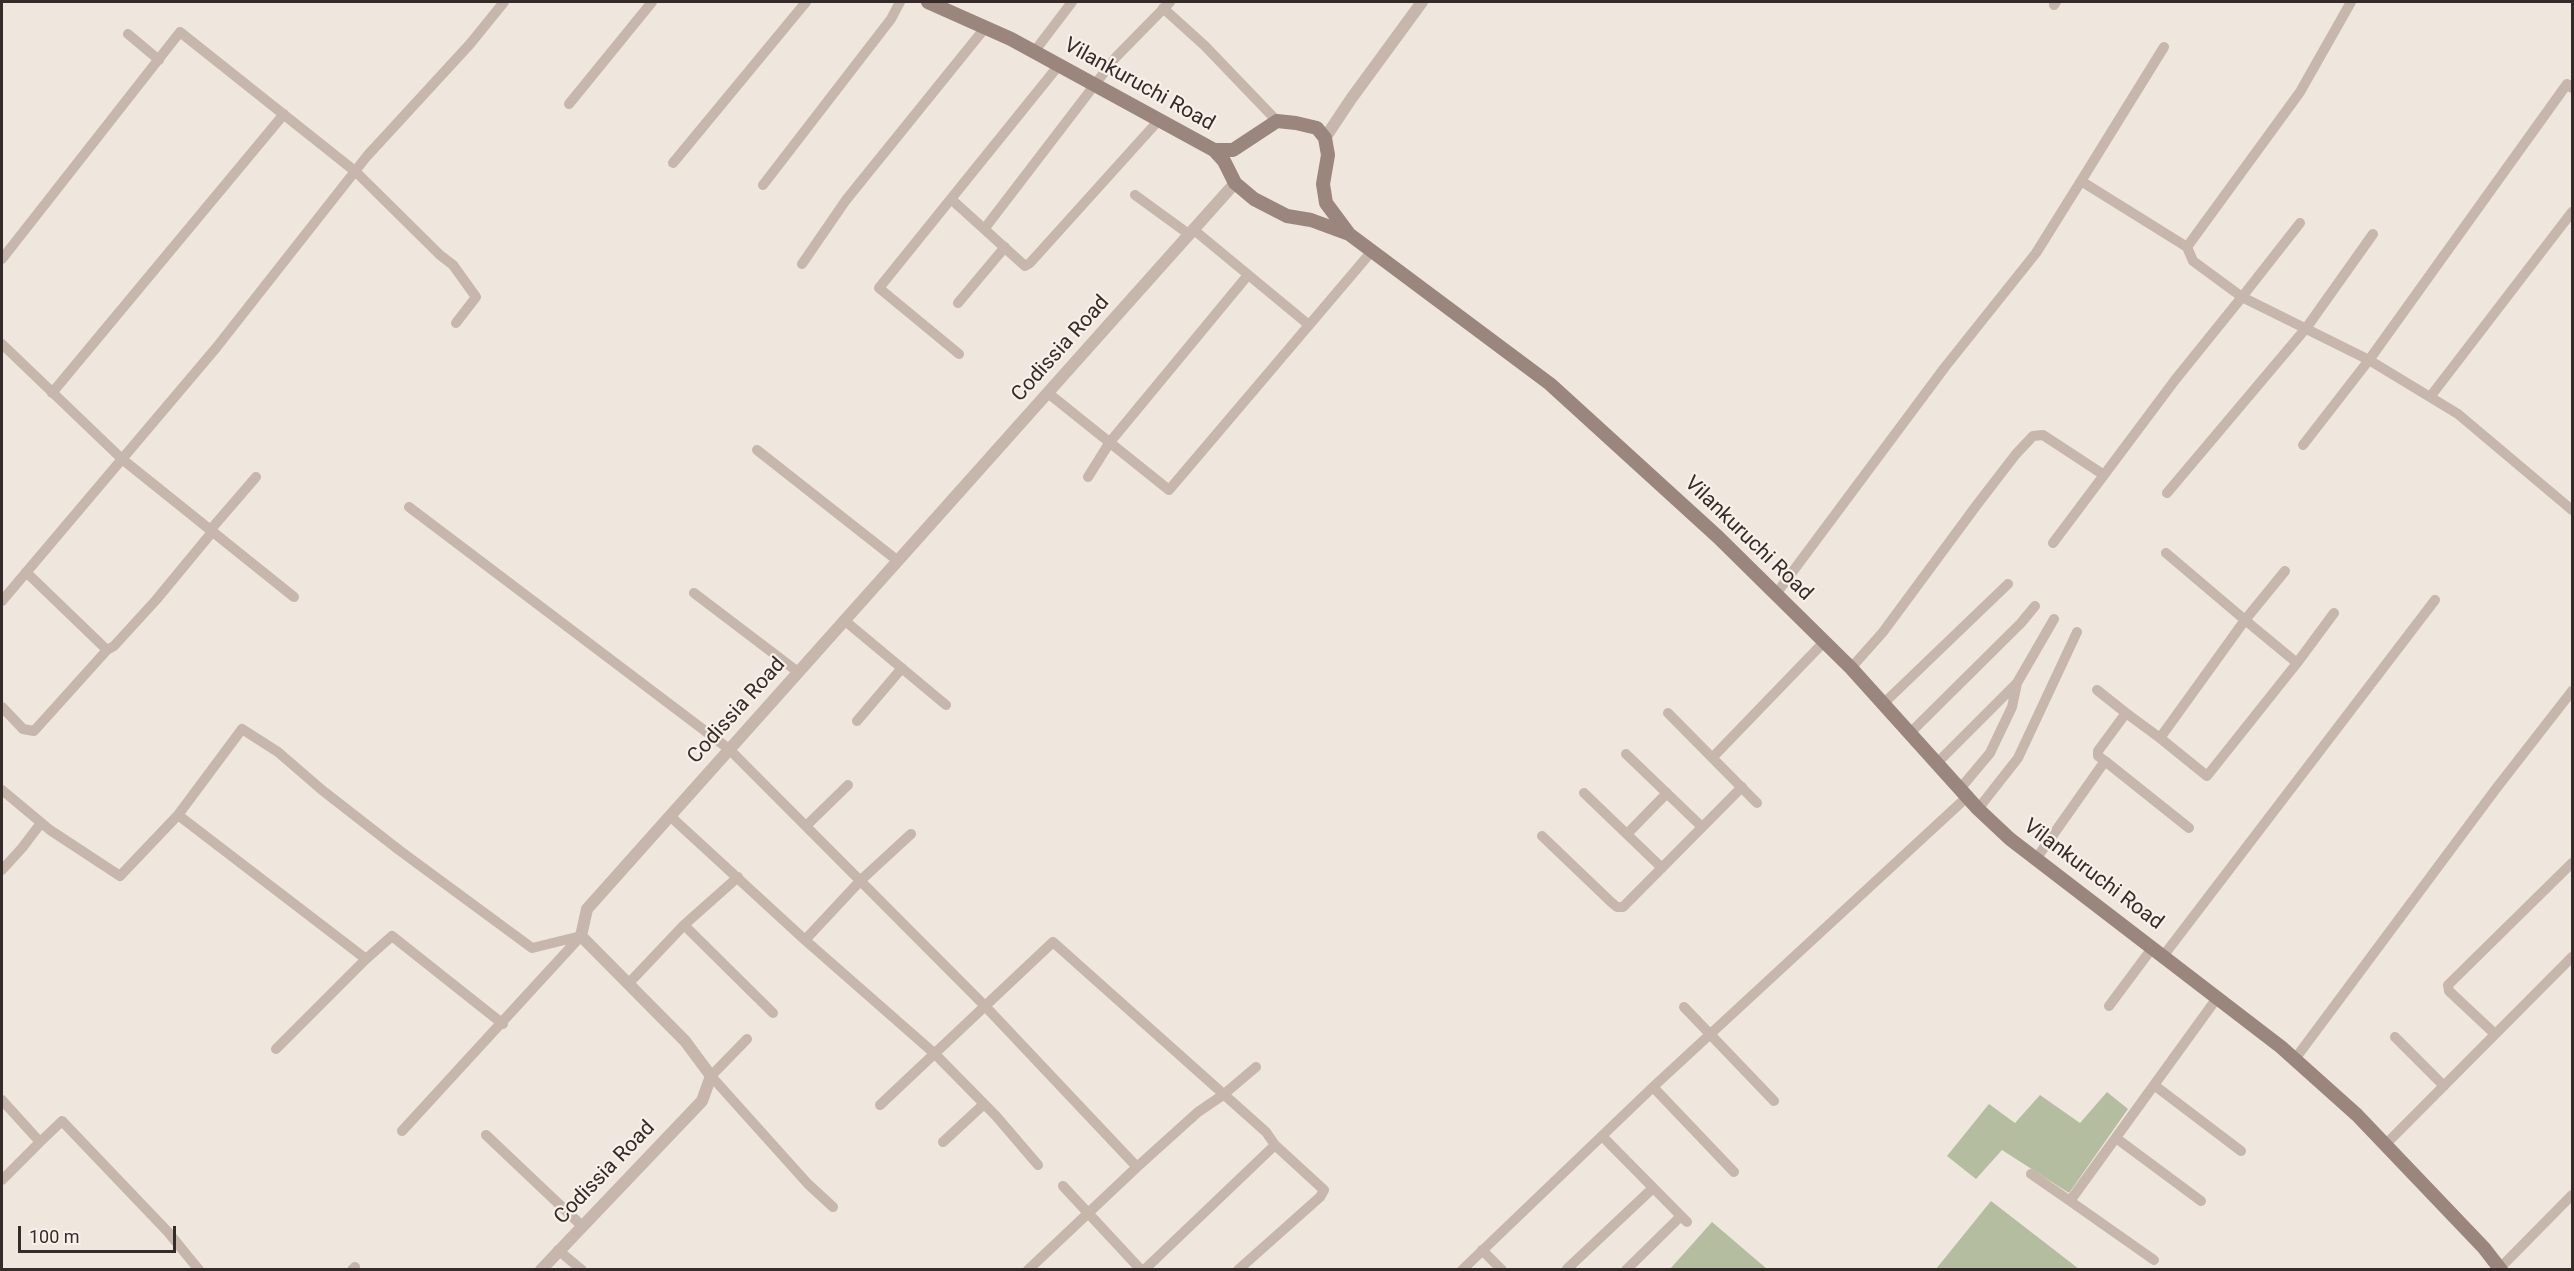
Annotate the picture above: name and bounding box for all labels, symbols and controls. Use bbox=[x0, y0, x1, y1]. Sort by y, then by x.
street label: Vilankuruchi Road bbox=[1059, 33, 1219, 137]
street label: Codissia Road bbox=[1007, 291, 1115, 407]
street label: Vilankuruchi Road bbox=[1679, 471, 1817, 607]
street label: Codissia Road bbox=[683, 653, 791, 769]
street label: Vilankuruchi Road bbox=[2018, 814, 2168, 936]
street label: Codissia Road bbox=[549, 1116, 661, 1230]
scale bar bbox=[21, 1214, 178, 1252]
text: 100 m bbox=[29, 1226, 80, 1247]

